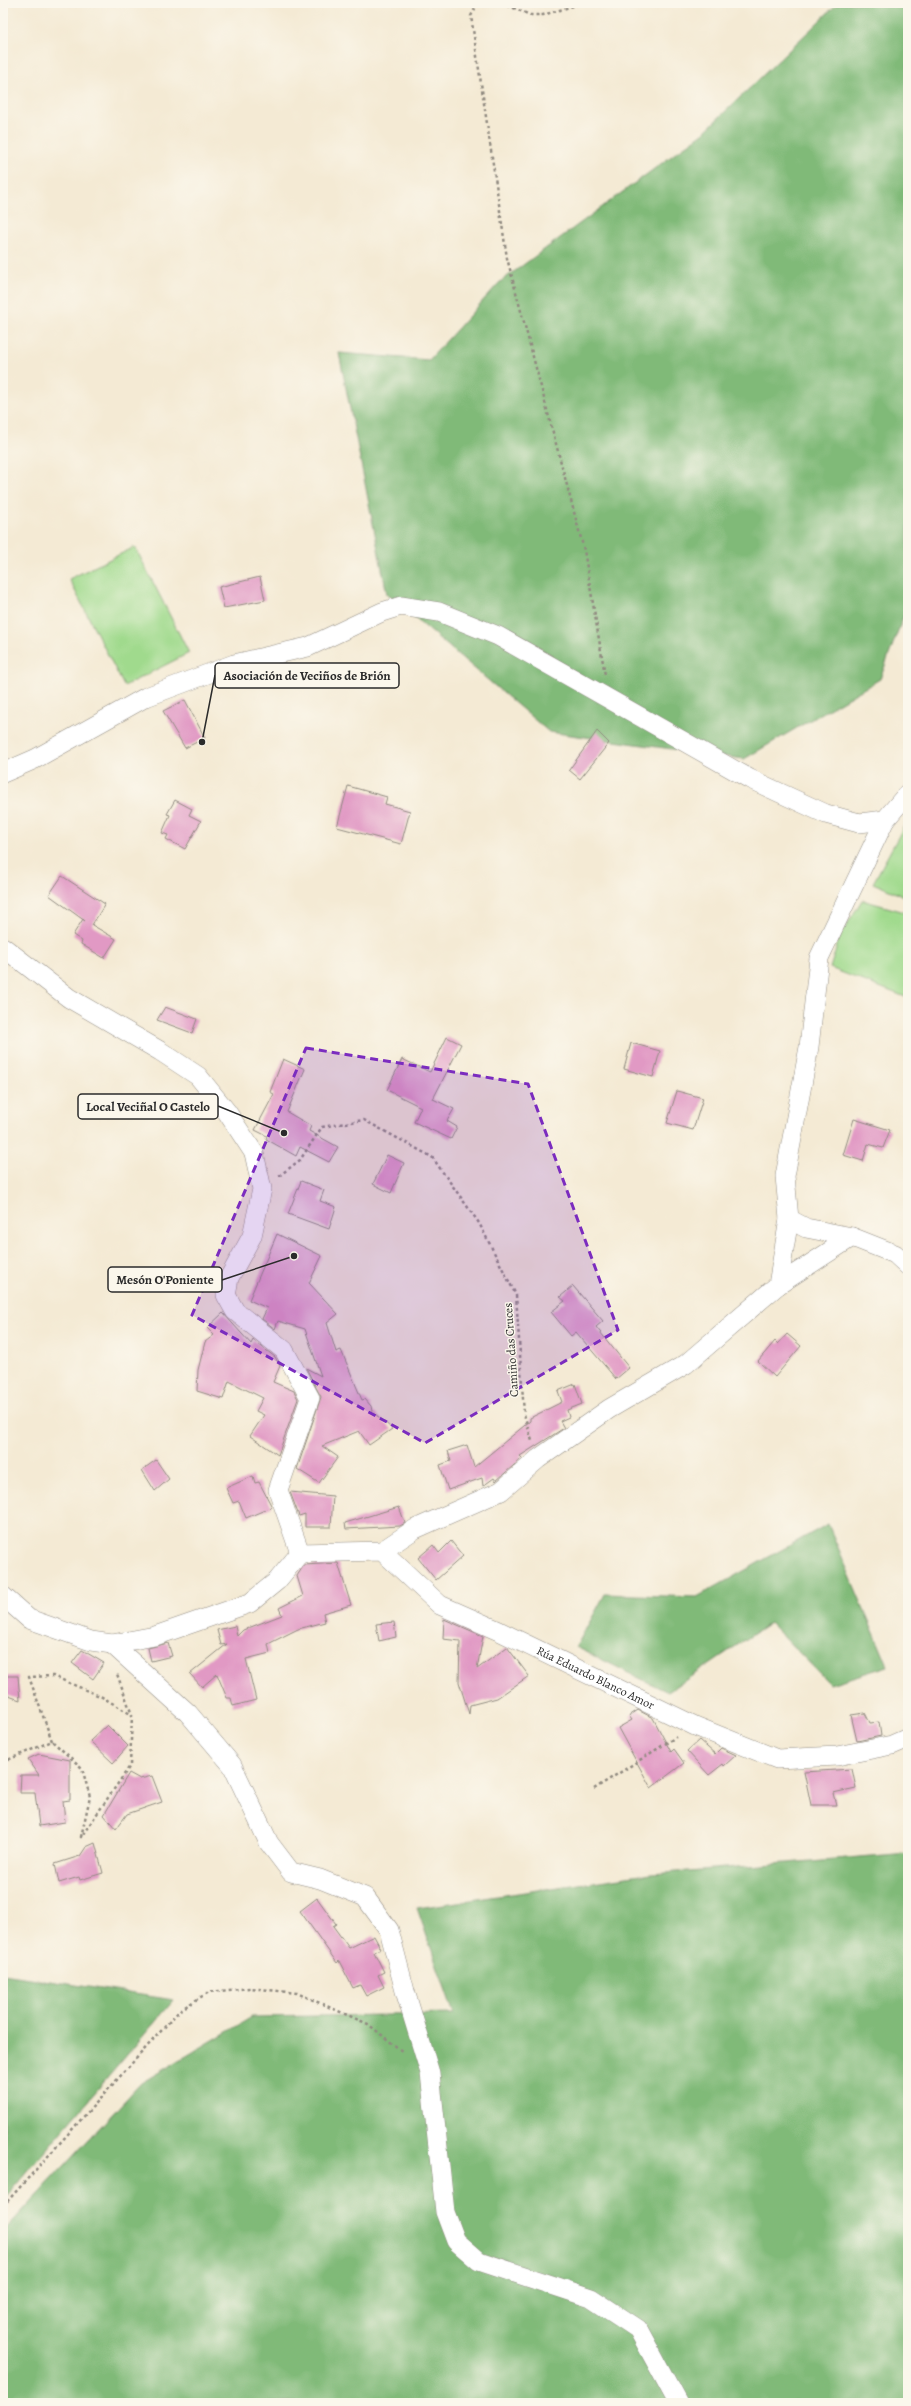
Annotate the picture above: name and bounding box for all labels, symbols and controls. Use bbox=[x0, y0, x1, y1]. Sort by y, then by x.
callout: Asociación de Veciños de Brión bbox=[215, 663, 399, 688]
text: Asociación de Veciños de Brión bbox=[222, 667, 391, 684]
callout: Local Veciñal O Castelo bbox=[78, 1094, 218, 1119]
text: Local Veciñal O Castelo bbox=[86, 1098, 210, 1115]
callout: Mesón O'Poniente bbox=[108, 1267, 222, 1292]
text: Mesón O'Poniente bbox=[116, 1271, 214, 1288]
street label: Camiño das Cruces bbox=[500, 1302, 522, 1398]
street label: Rúa Eduardo Blanco Amor bbox=[534, 1642, 657, 1713]

